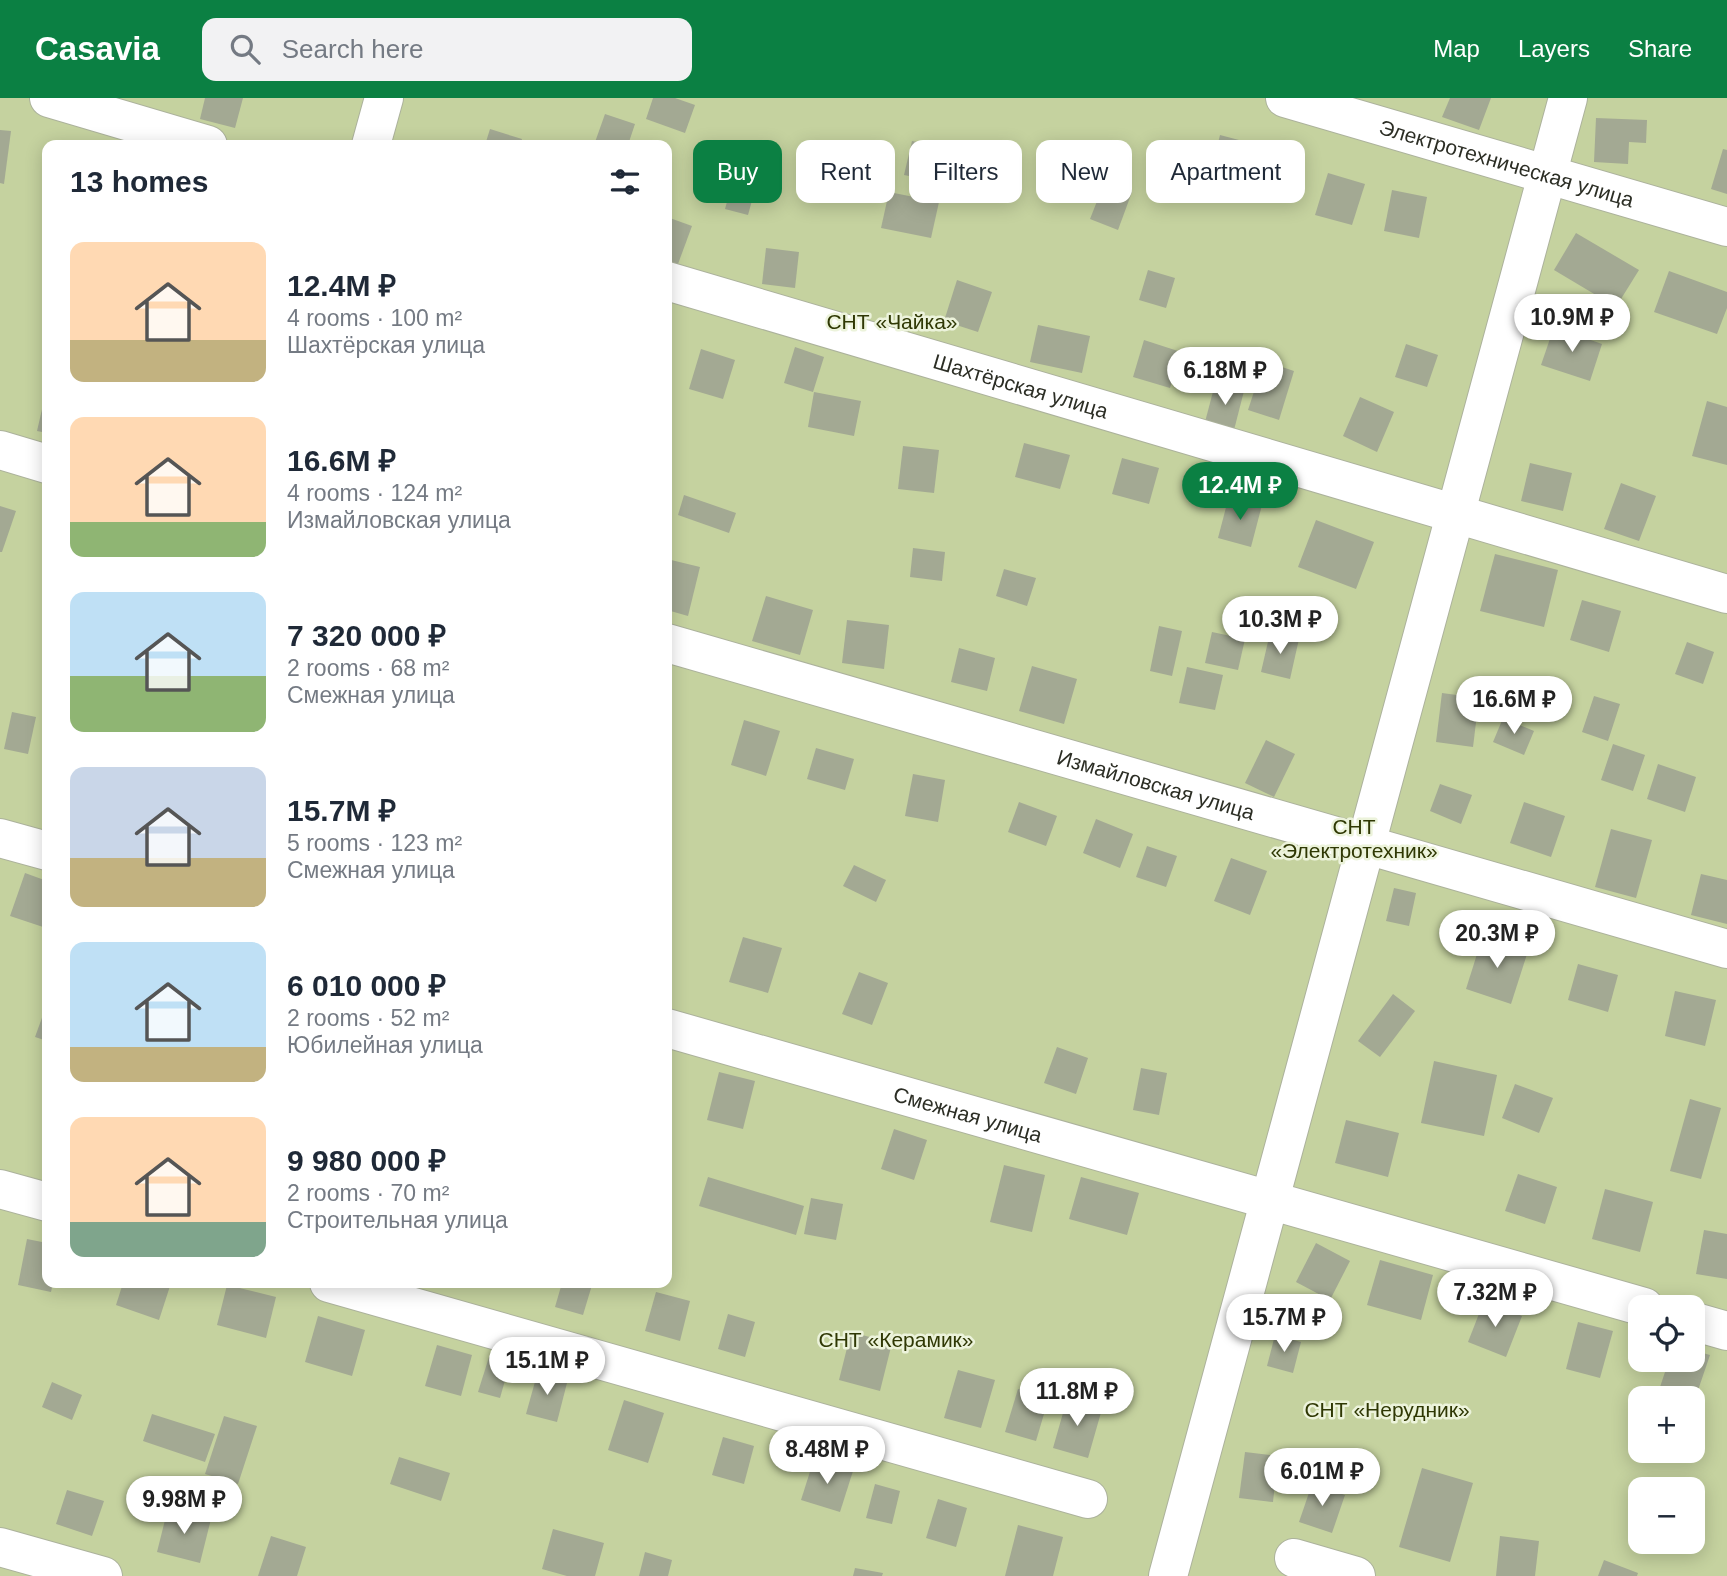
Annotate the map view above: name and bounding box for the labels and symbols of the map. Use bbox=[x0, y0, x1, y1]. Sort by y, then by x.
street label: Электротехническая улица bbox=[1377, 115, 1637, 211]
pin: 10.9M ₽ bbox=[1507, 294, 1637, 354]
park label: СНТ «Чайка» bbox=[826, 310, 958, 333]
pin: 6.18M ₽ bbox=[1160, 348, 1290, 407]
street label: Шахтёрская улица bbox=[931, 349, 1111, 422]
pin: 12.4M ₽ bbox=[1175, 462, 1305, 522]
pin: 10.3M ₽ bbox=[1215, 596, 1345, 656]
pin: 16.6M ₽ bbox=[1449, 676, 1579, 736]
street label: Измайловская улица bbox=[1055, 745, 1258, 824]
park label: СНТ «Электротехник» bbox=[1270, 815, 1438, 862]
pin: 20.3M ₽ bbox=[1432, 910, 1562, 970]
street label: Смежная улица bbox=[891, 1082, 1045, 1146]
pin: 7.32M ₽ bbox=[1430, 1270, 1560, 1329]
pin: 15.7M ₽ bbox=[1219, 1294, 1349, 1354]
park label: СНТ «Керамик» bbox=[819, 1328, 973, 1351]
pin: 15.1M ₽ bbox=[482, 1338, 612, 1397]
pin: 11.8M ₽ bbox=[1012, 1368, 1142, 1428]
park label: СНТ «Нерудник» bbox=[1304, 1398, 1470, 1421]
pin: 8.48M ₽ bbox=[762, 1426, 892, 1486]
pin: 6.01M ₽ bbox=[1257, 1448, 1387, 1508]
pin: 9.98M ₽ bbox=[119, 1476, 249, 1536]

